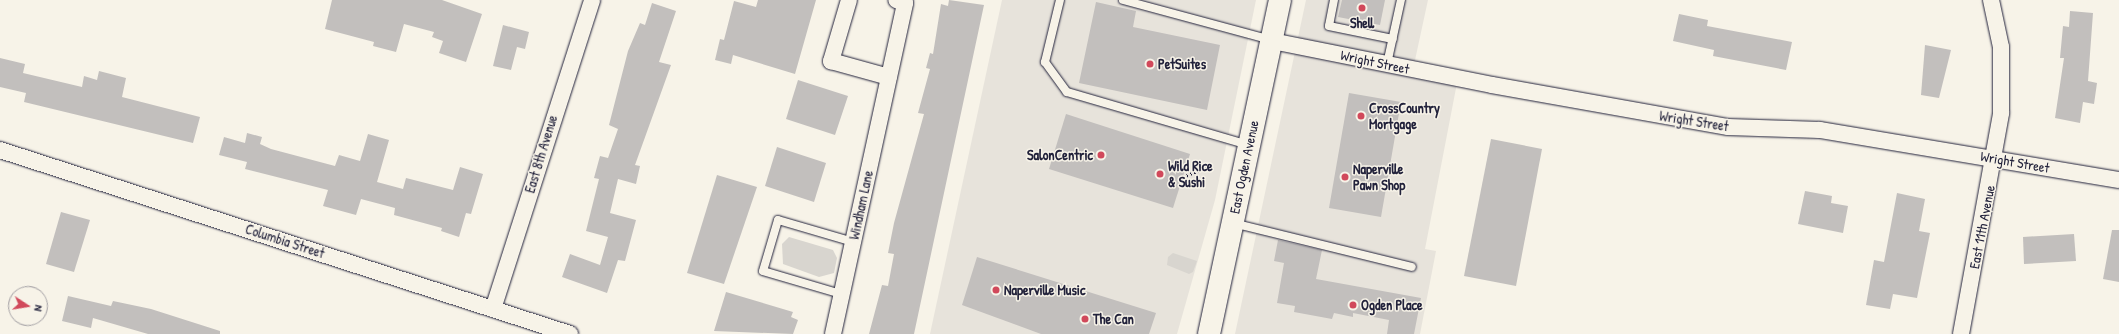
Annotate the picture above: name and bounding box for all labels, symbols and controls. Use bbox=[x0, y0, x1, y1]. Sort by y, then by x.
marker: Shell bbox=[1357, 3, 1367, 13]
place label: Shell bbox=[1350, 15, 1374, 31]
street label: Wright Street bbox=[1339, 47, 1411, 77]
place label: PetSuites bbox=[1158, 56, 1206, 72]
marker: PetSuites bbox=[1145, 59, 1155, 69]
place label: CrossCountry Mortgage bbox=[1369, 100, 1440, 132]
street label: Wright Street bbox=[1658, 107, 1730, 135]
marker: CrossCountry Mortgage bbox=[1356, 111, 1366, 121]
street label: East 8th Avenue bbox=[521, 113, 561, 195]
street label: East Ogden Avenue bbox=[1226, 119, 1262, 215]
place label: SalonCentric bbox=[1027, 147, 1093, 163]
street label: Wright Street bbox=[1979, 148, 2051, 176]
marker: SalonCentric bbox=[1096, 150, 1106, 160]
place label: Wild Rice & Sushi bbox=[1168, 158, 1213, 190]
place label: Naperville Pawn Shop bbox=[1353, 161, 1405, 194]
street label: Windham Lane bbox=[845, 169, 877, 241]
marker: Wild Rice & Sushi bbox=[1155, 169, 1165, 179]
marker: Naperville Pawn Shop bbox=[1340, 172, 1350, 182]
street label: East 11th Avenue bbox=[1966, 184, 1998, 270]
street label: Columbia Street bbox=[243, 220, 327, 262]
place label: Naperville Music bbox=[1004, 282, 1085, 298]
marker: Naperville Music bbox=[991, 285, 1001, 295]
north arrow bbox=[8, 286, 48, 326]
place label: Ogden Place bbox=[1361, 297, 1423, 313]
marker: Ogden Place bbox=[1348, 300, 1358, 310]
text: N bbox=[31, 304, 46, 313]
place label: The Can bbox=[1093, 311, 1134, 327]
marker: The Can bbox=[1080, 314, 1090, 324]

